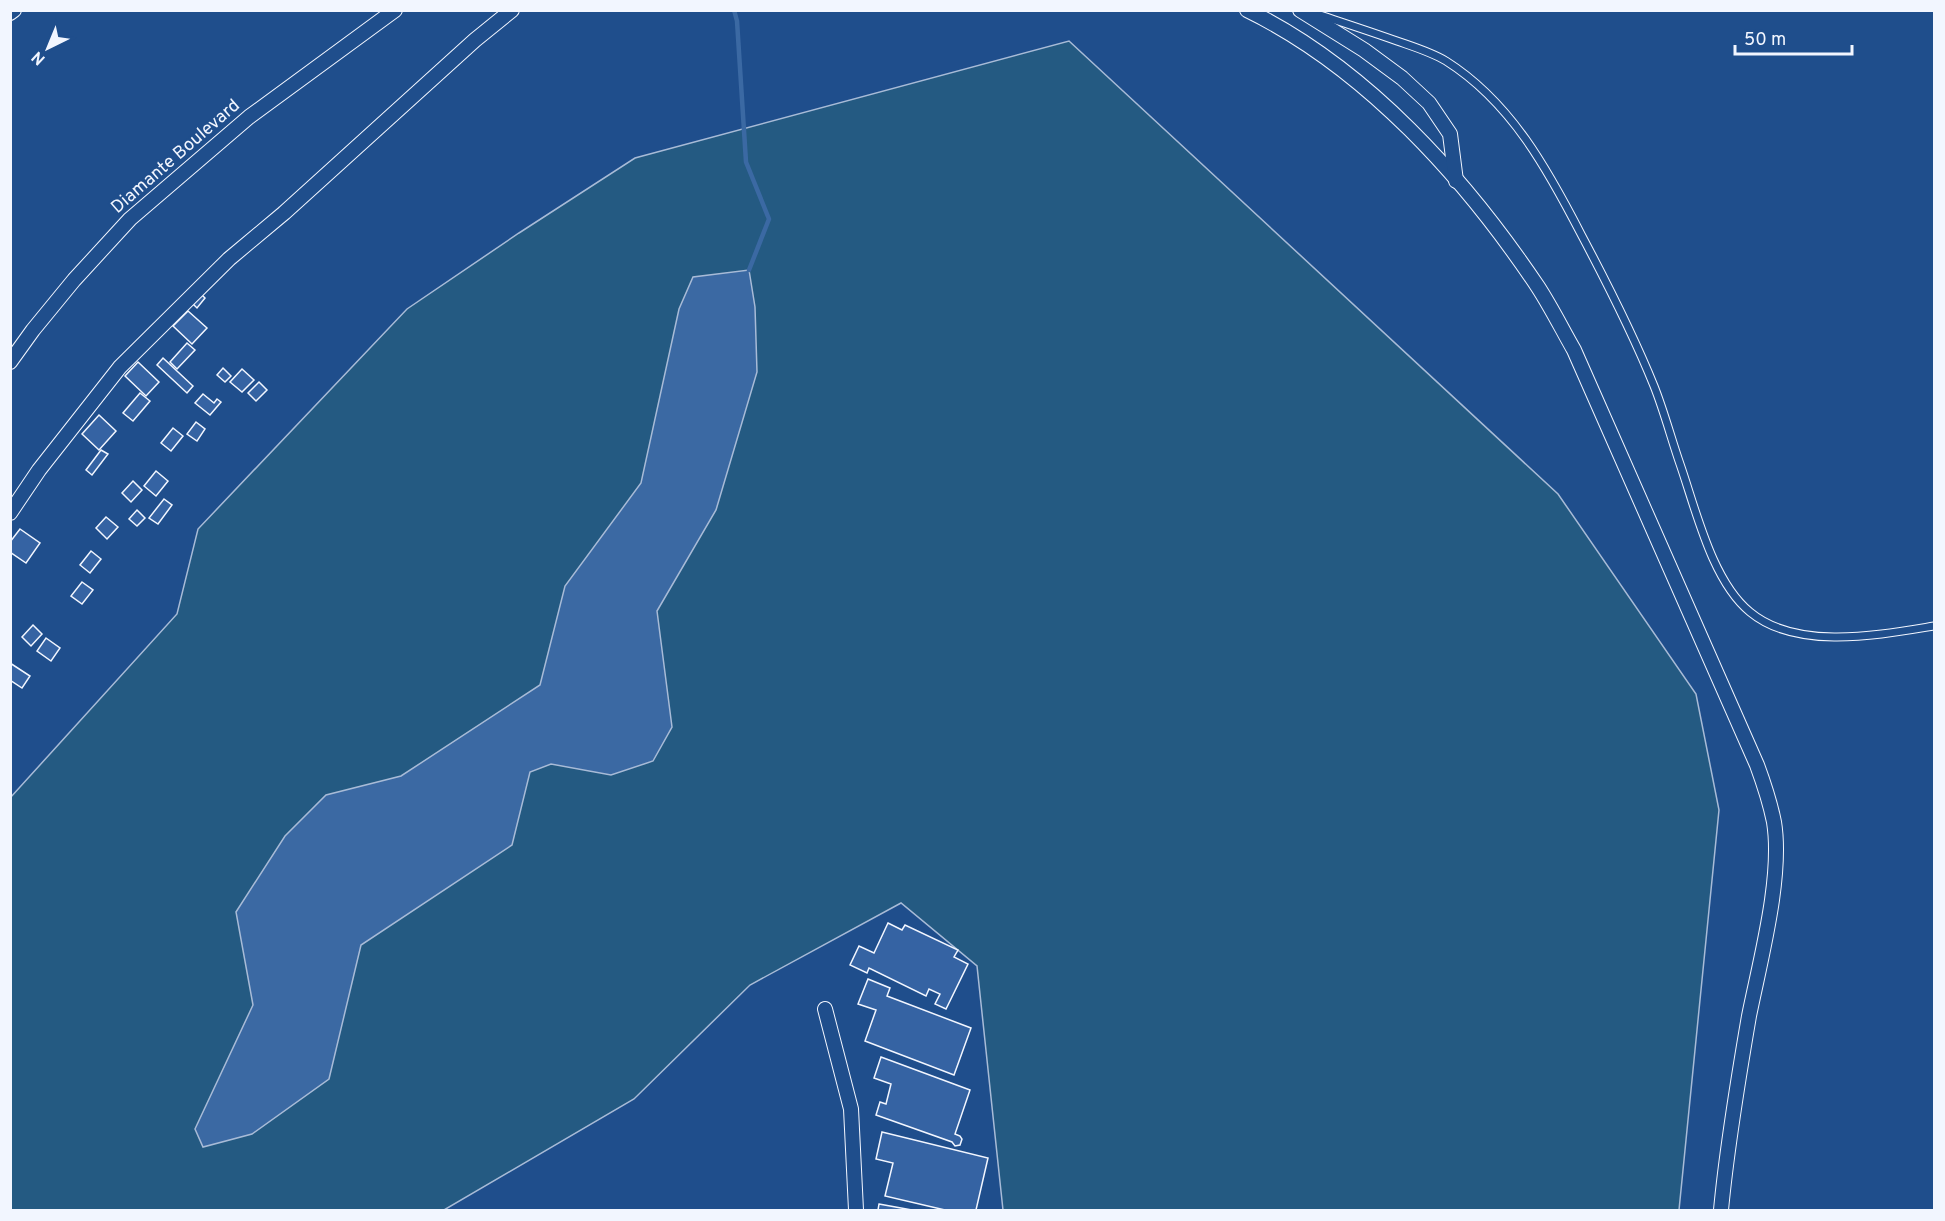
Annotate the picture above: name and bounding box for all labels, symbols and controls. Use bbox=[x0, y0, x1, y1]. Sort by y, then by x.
north arrow bbox=[18, 18, 78, 78]
scale bar bbox=[1735, 18, 1852, 56]
text: 50 m bbox=[1744, 29, 1786, 52]
text: N bbox=[28, 46, 50, 69]
street label: Diamante Boulevard bbox=[107, 95, 245, 219]

